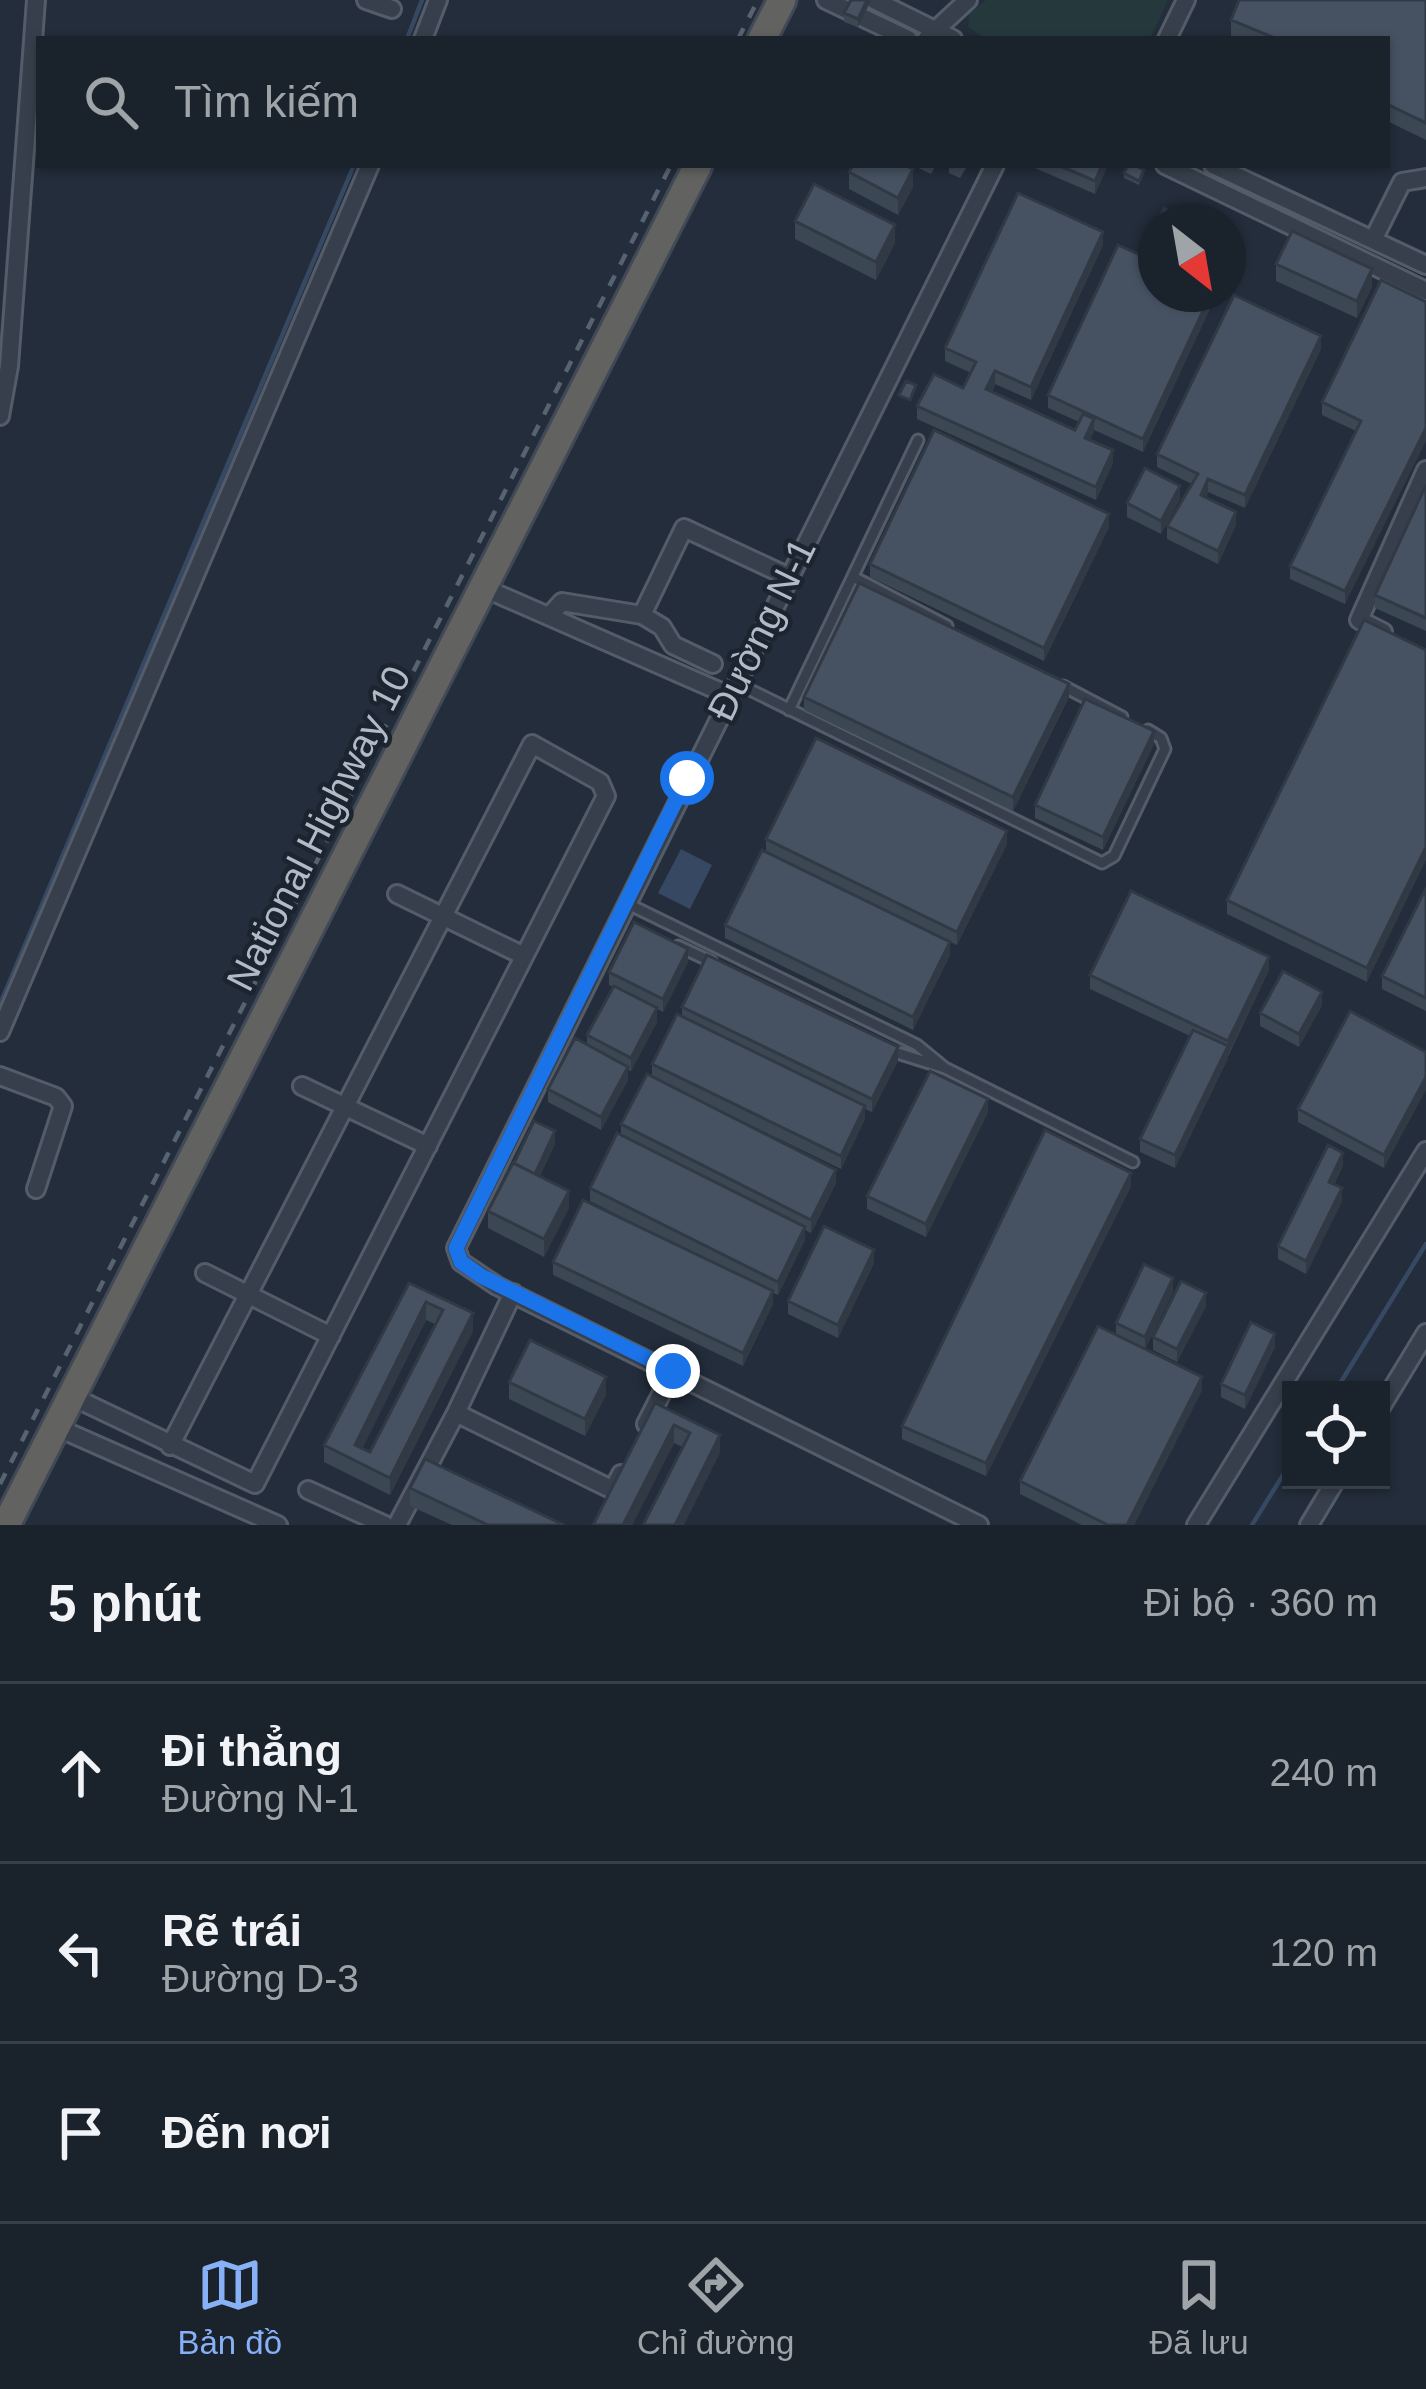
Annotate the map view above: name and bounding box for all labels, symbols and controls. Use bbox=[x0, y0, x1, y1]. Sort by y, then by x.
search box bbox=[36, 36, 1390, 168]
icon: search bbox=[78, 69, 144, 135]
text: Tìm kiếm bbox=[174, 76, 359, 127]
north arrow bbox=[1138, 204, 1246, 312]
street label: Đường N-1 bbox=[699, 531, 824, 727]
street label: National Highway 10 bbox=[218, 659, 419, 997]
route start bbox=[660, 751, 714, 805]
route end bbox=[646, 1344, 700, 1398]
map controls bbox=[1282, 1381, 1390, 1489]
button: locate bbox=[1282, 1381, 1390, 1489]
text: 5 phút bbox=[48, 1575, 201, 1632]
text: Đi bộ · 360 m bbox=[1144, 1581, 1378, 1624]
text: Đi thẳng bbox=[162, 1725, 342, 1776]
icon: ahead bbox=[48, 1740, 114, 1806]
text: 240 m bbox=[1270, 1751, 1378, 1794]
text: Đường N-1 bbox=[162, 1777, 359, 1820]
text: Rẽ trái bbox=[162, 1905, 302, 1956]
icon: left bbox=[48, 1920, 114, 1986]
text: 120 m bbox=[1270, 1931, 1378, 1974]
text: Đường D-3 bbox=[162, 1957, 359, 2000]
icon: arrive bbox=[48, 2100, 114, 2166]
text: Đến nơi bbox=[162, 2107, 332, 2158]
tab: Bản đồ bbox=[177, 2252, 282, 2362]
tab: Chỉ đường bbox=[637, 2252, 794, 2362]
tab: Đã lưu bbox=[1149, 2252, 1249, 2362]

